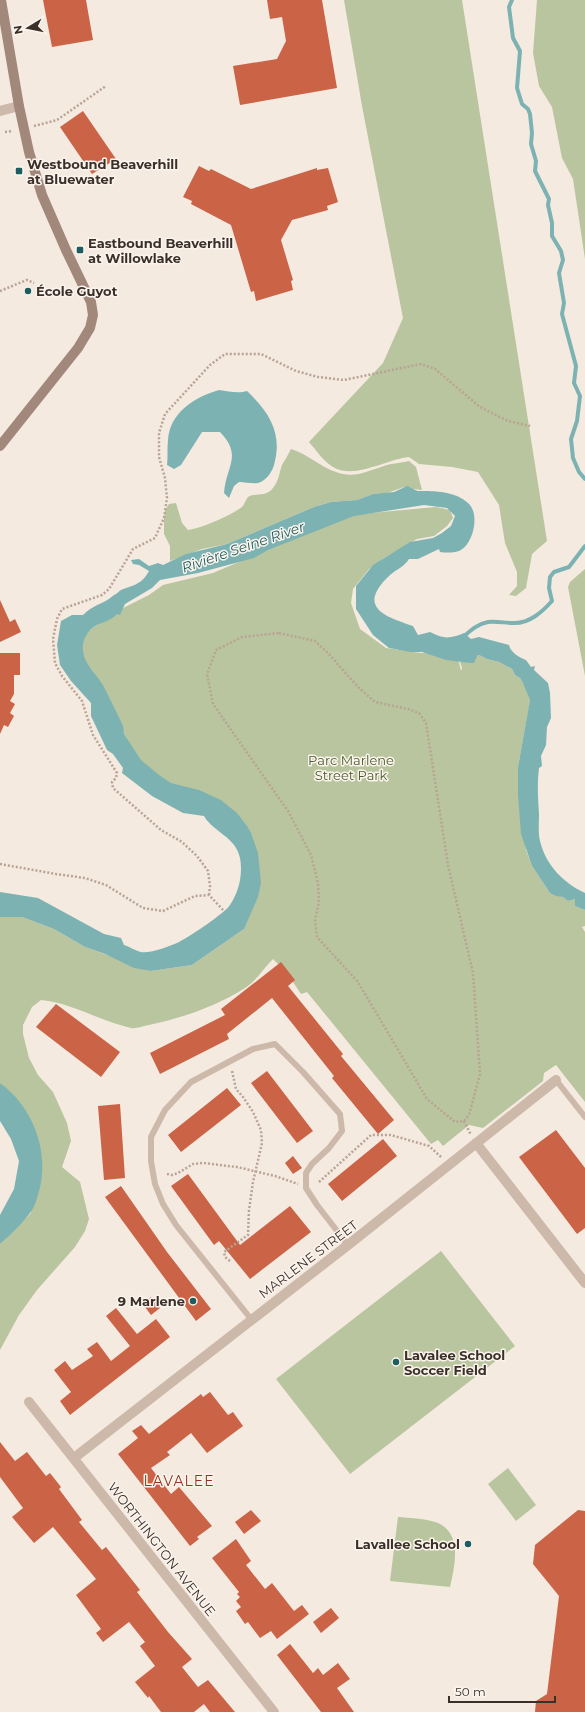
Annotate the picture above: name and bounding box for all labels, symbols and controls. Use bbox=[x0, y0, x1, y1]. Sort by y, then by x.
north arrow bbox=[8, 8, 48, 48]
text: N bbox=[10, 24, 26, 35]
place label: Westbound Beaverhill at Bluewater bbox=[27, 156, 178, 187]
marker: Westbound Beaverhill at Bluewater bbox=[14, 166, 24, 176]
place label: Eastbound Beaverhill at Willowlake bbox=[88, 235, 233, 266]
marker: Eastbound Beaverhill at Willowlake bbox=[75, 245, 85, 255]
place label: École Guyot bbox=[36, 283, 118, 299]
marker: École Guyot bbox=[23, 286, 33, 296]
water label: Rivière Seine River bbox=[179, 517, 307, 577]
park label: Parc Marlene Street Park bbox=[308, 752, 394, 783]
street label: MARLENE STREET bbox=[255, 1216, 361, 1301]
place label: 9 Marlene bbox=[118, 1293, 185, 1309]
marker: 9 Marlene bbox=[188, 1296, 198, 1306]
place label: Lavalee School Soccer Field bbox=[404, 1347, 505, 1378]
marker: Lavalee School Soccer Field bbox=[391, 1357, 401, 1367]
district label: LAVALEE bbox=[143, 1472, 215, 1490]
street label: WORTHINGTON AVENUE bbox=[105, 1479, 219, 1619]
place label: Lavallee School bbox=[355, 1536, 460, 1552]
marker: Lavallee School bbox=[463, 1539, 473, 1549]
scale bar bbox=[449, 1678, 555, 1704]
text: 50 m bbox=[455, 1684, 486, 1699]

